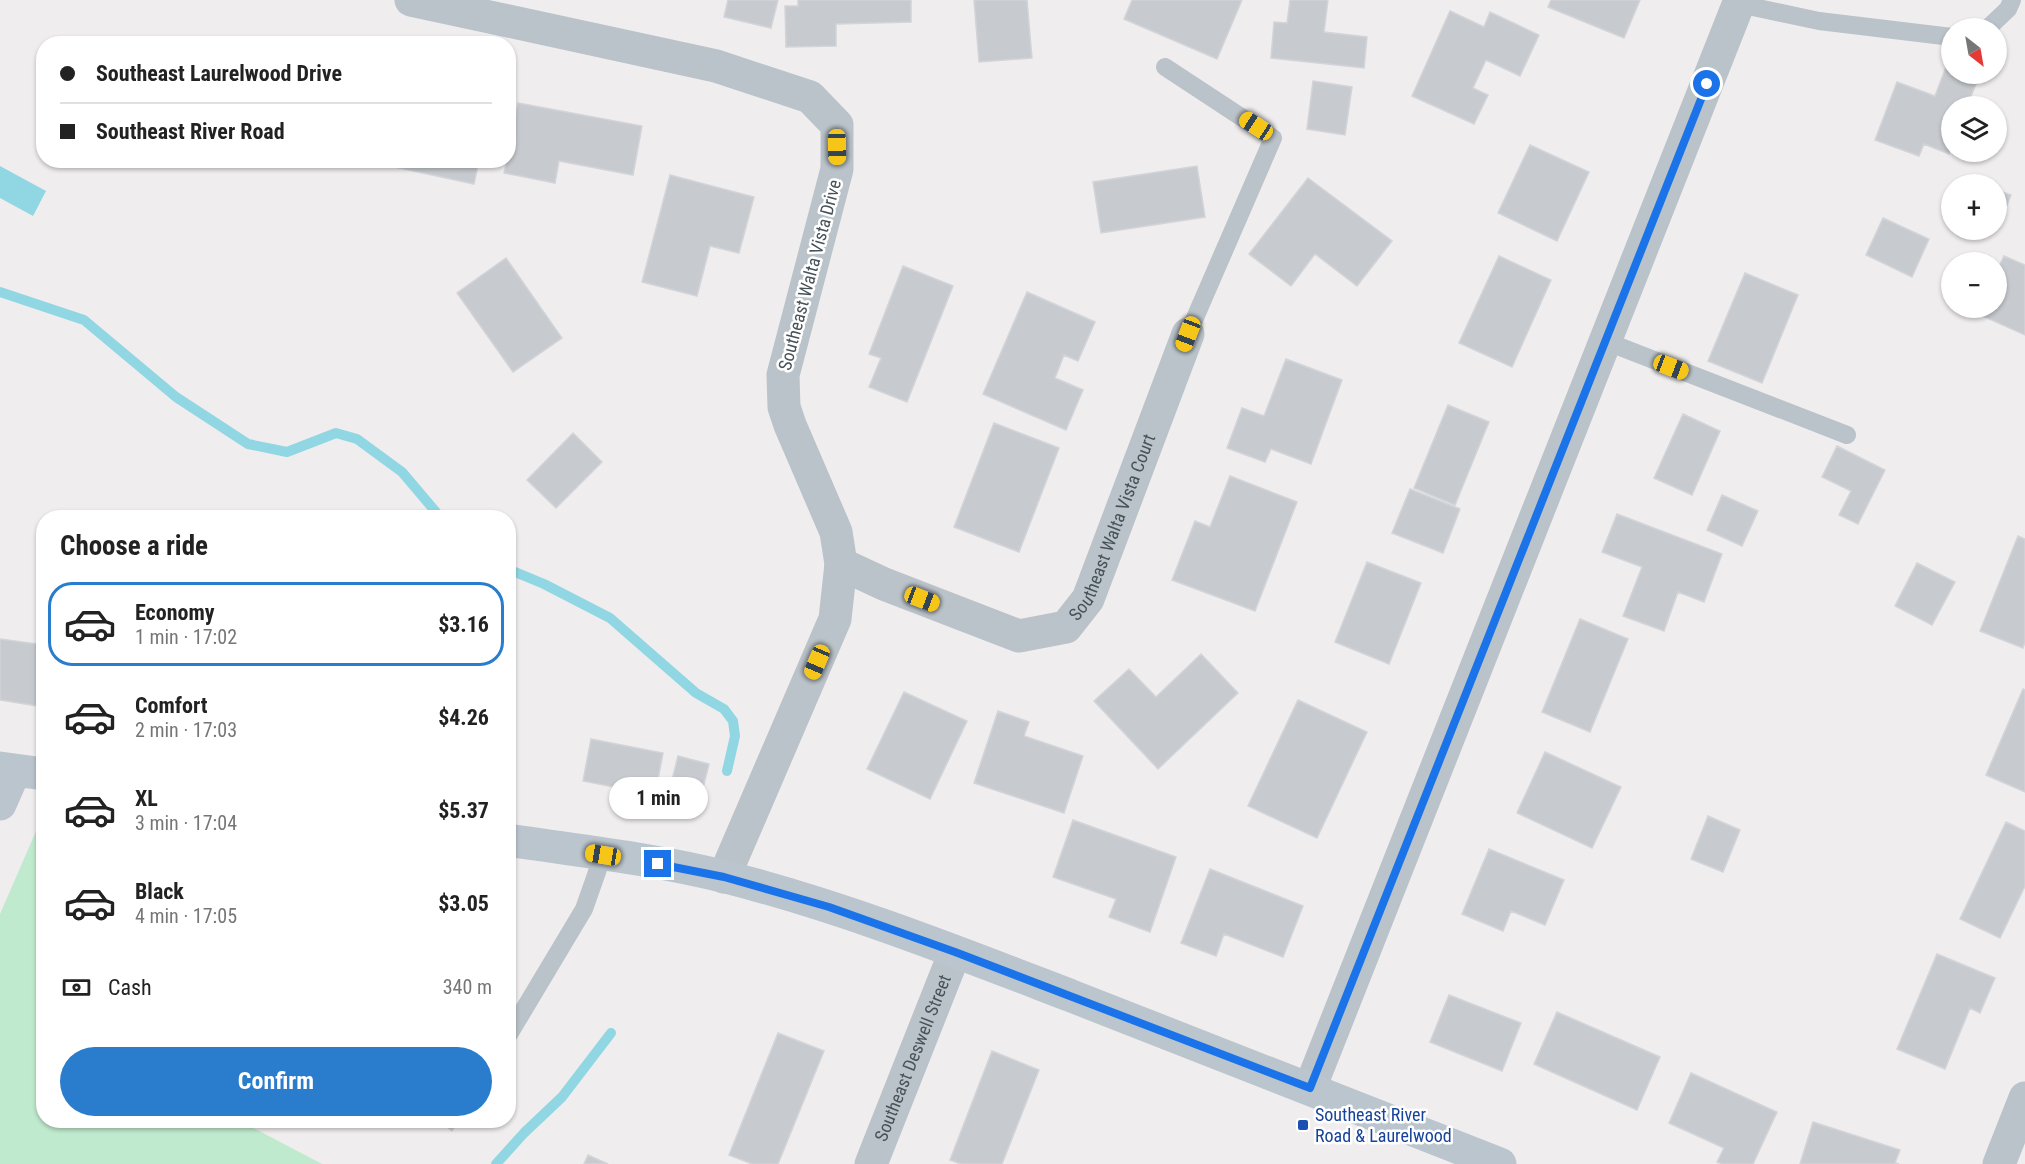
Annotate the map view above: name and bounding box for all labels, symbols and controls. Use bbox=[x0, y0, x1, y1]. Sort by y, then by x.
north arrow bbox=[1941, 18, 2007, 84]
map controls bbox=[1941, 18, 2007, 318]
text: Southeast Laurelwood Drive bbox=[96, 61, 342, 86]
route start bbox=[1693, 70, 1720, 97]
button: layers bbox=[1941, 96, 2007, 162]
car bbox=[1236, 109, 1276, 143]
text: Southeast River Road bbox=[96, 119, 285, 144]
car bbox=[828, 129, 846, 165]
button: + bbox=[1941, 174, 2007, 240]
street label: Southeast Walta Vista Drive bbox=[774, 177, 845, 372]
button: − bbox=[1941, 252, 2007, 318]
car bbox=[1173, 314, 1203, 354]
car bbox=[1651, 352, 1691, 382]
street label: Southeast Walta Vista Court bbox=[1064, 431, 1159, 624]
text: Choose a ride bbox=[60, 530, 208, 562]
car bbox=[902, 584, 942, 614]
icon: car bbox=[63, 597, 117, 651]
text: Economy bbox=[135, 600, 215, 625]
text: $3.16 bbox=[438, 612, 489, 637]
text: 1 min · 17:02 bbox=[135, 625, 237, 649]
car bbox=[802, 642, 832, 682]
icon: car bbox=[63, 690, 117, 744]
text: Comfort bbox=[135, 693, 208, 718]
text: $4.26 bbox=[438, 705, 489, 730]
text: 2 min · 17:03 bbox=[135, 718, 237, 742]
callout: 1 min bbox=[608, 777, 708, 819]
icon: car bbox=[63, 783, 117, 837]
text: XL bbox=[135, 786, 158, 811]
text: 1 min bbox=[636, 786, 681, 810]
text: $5.37 bbox=[438, 798, 489, 823]
text: 3 min · 17:04 bbox=[135, 811, 237, 835]
car bbox=[584, 843, 622, 867]
route end bbox=[644, 850, 671, 877]
icon: car bbox=[63, 876, 117, 930]
text: Black bbox=[135, 879, 184, 904]
text: $3.05 bbox=[438, 891, 489, 916]
text: 4 min · 17:05 bbox=[135, 904, 237, 928]
icon: cash bbox=[60, 971, 93, 1004]
street label: Southeast Deswell Street bbox=[870, 971, 955, 1144]
text: Cash bbox=[108, 975, 152, 1000]
text: 340 m bbox=[443, 975, 492, 999]
button: Confirm bbox=[60, 1047, 492, 1116]
place label: Southeast River Road & Laurelwood bbox=[1315, 1104, 1452, 1146]
marker: Southeast River Road & Laurelwood bbox=[1296, 1118, 1310, 1132]

